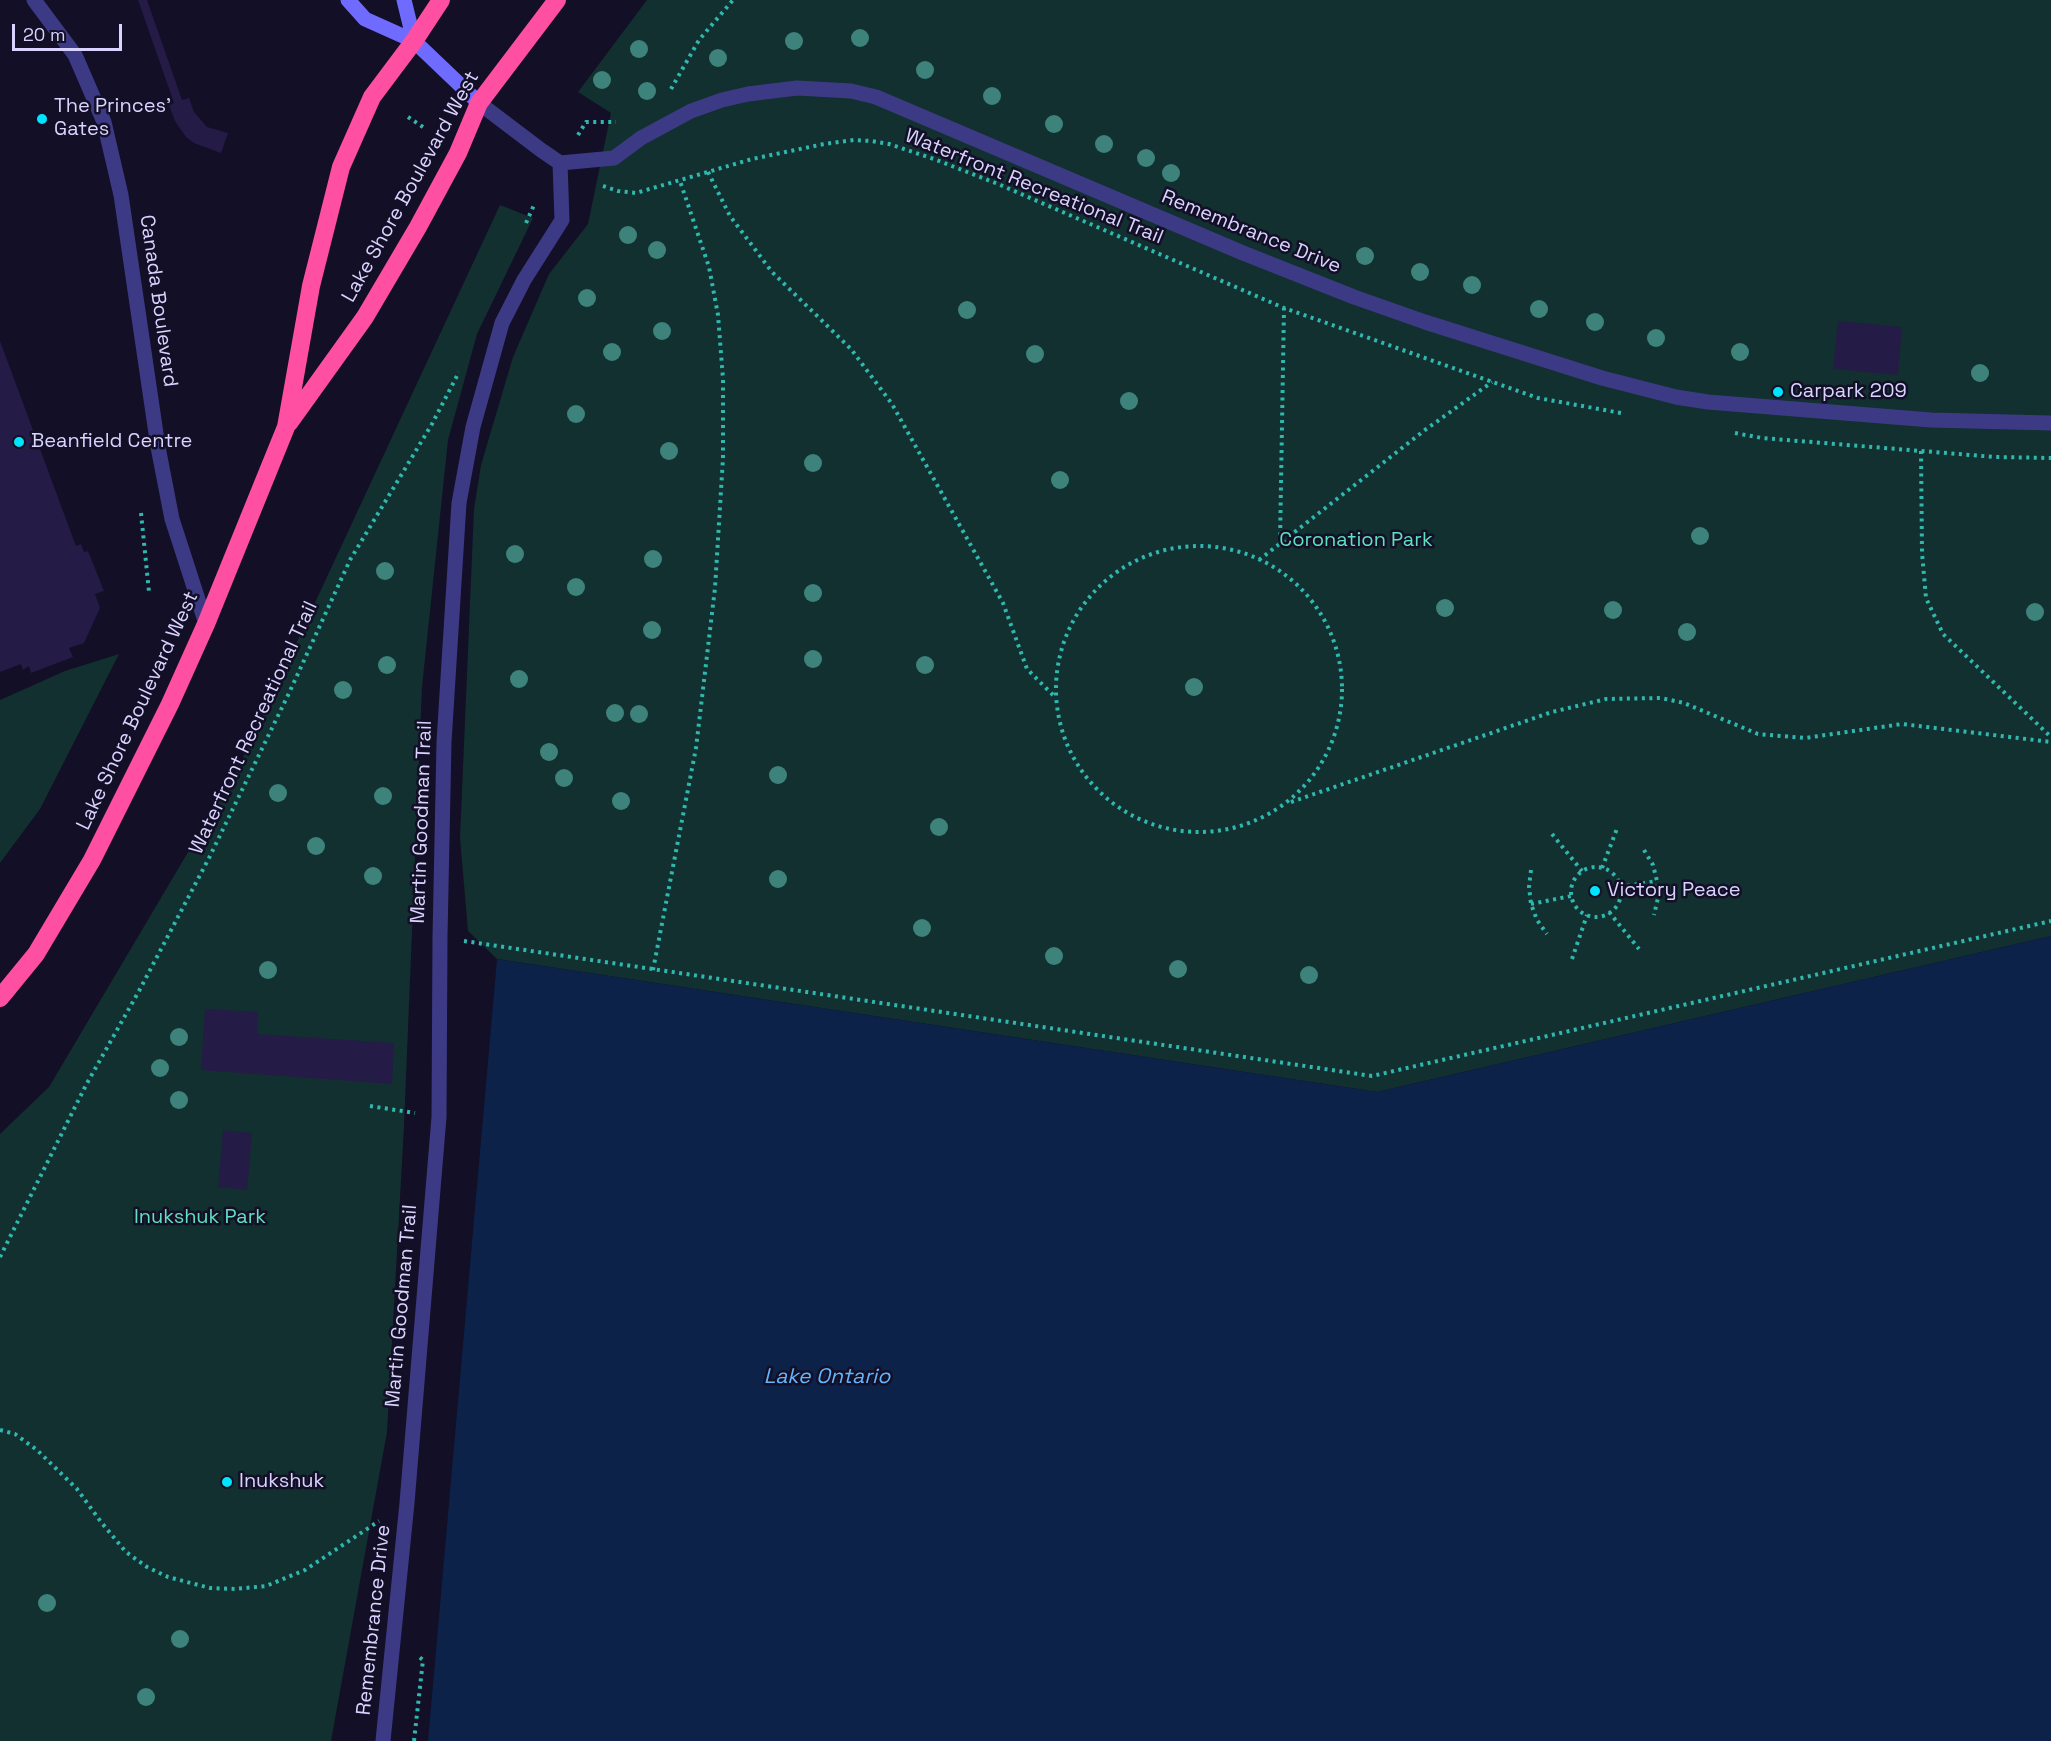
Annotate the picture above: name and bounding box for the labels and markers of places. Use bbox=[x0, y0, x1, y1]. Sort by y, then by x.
place label: The Princes' Gates bbox=[54, 95, 171, 142]
marker: The Princes' Gates bbox=[35, 112, 49, 126]
place label: Carpark 209 bbox=[1790, 380, 1907, 404]
marker: Carpark 209 bbox=[1771, 385, 1785, 399]
place label: Beanfield Centre bbox=[31, 430, 192, 454]
marker: Beanfield Centre bbox=[12, 435, 26, 449]
place label: Victory Peace bbox=[1607, 879, 1741, 903]
marker: Victory Peace bbox=[1588, 884, 1602, 898]
place label: Inukshuk bbox=[239, 1470, 324, 1494]
marker: Inukshuk bbox=[220, 1475, 234, 1489]

